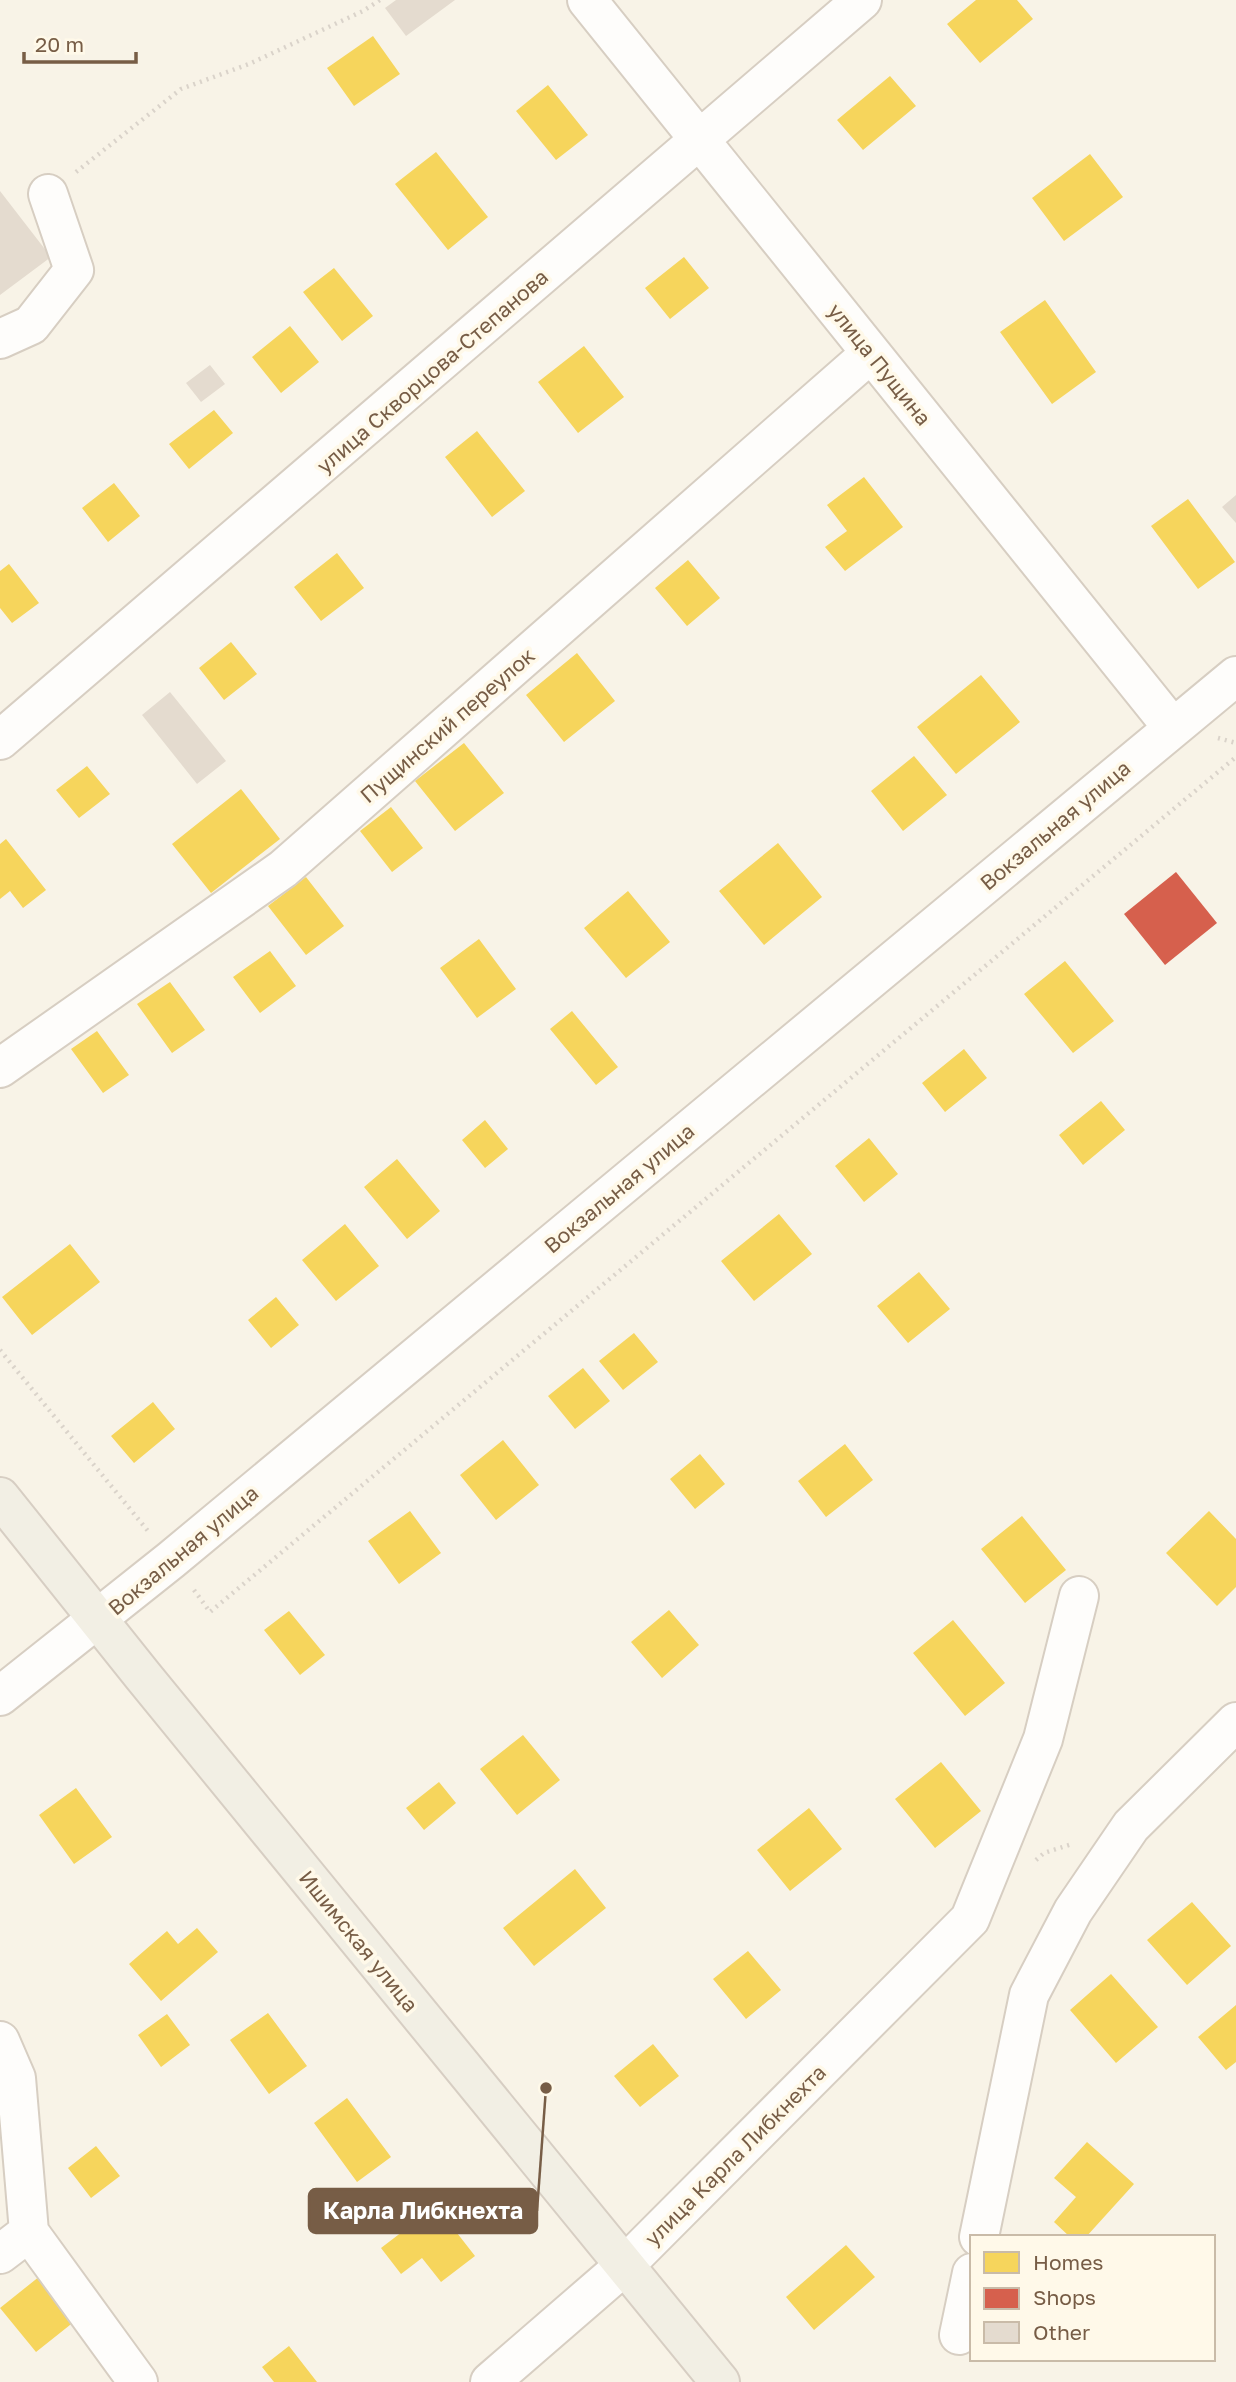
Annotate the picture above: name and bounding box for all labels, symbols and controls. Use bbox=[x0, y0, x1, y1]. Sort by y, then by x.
scale bar bbox=[24, 21, 136, 65]
text: 20 m bbox=[35, 31, 84, 57]
street label: улица Скворцова-Степанова bbox=[311, 263, 553, 479]
street label: улица Пущина bbox=[823, 298, 937, 430]
street label: Пущинский переулок bbox=[354, 642, 540, 808]
street label: Вокзальная улица bbox=[975, 755, 1135, 895]
street label: Вокзальная улица bbox=[539, 1118, 699, 1258]
street label: Вокзальная улица bbox=[103, 1480, 263, 1620]
street label: Ишимская улица bbox=[294, 1865, 424, 2017]
street label: улица Карла Либкнехта bbox=[639, 2059, 831, 2251]
callout: Карла Либкнехта bbox=[309, 2189, 537, 2233]
text: Карла Либкнехта bbox=[323, 2196, 523, 2224]
legend bbox=[970, 2235, 1215, 2361]
text: Homes bbox=[1033, 2249, 1103, 2275]
text: Shops bbox=[1033, 2284, 1096, 2310]
text: Other bbox=[1033, 2319, 1090, 2345]

